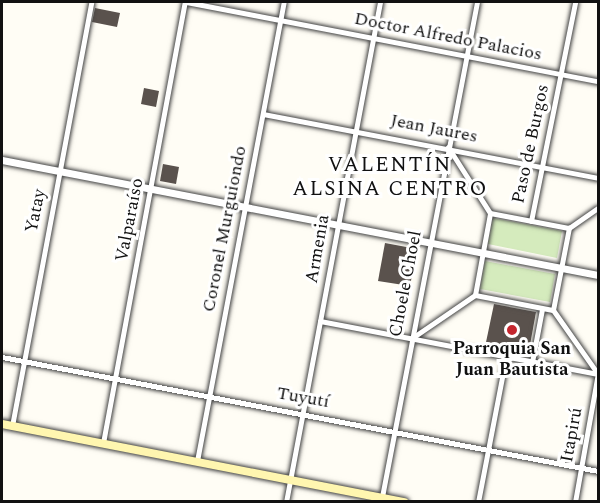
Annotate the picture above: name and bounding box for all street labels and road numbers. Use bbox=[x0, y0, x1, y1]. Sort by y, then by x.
street label: Doctor Alfredo Palacios bbox=[352, 8, 544, 66]
street label: Paso de Burgos bbox=[508, 82, 554, 206]
street label: Jean Jaures bbox=[389, 110, 479, 148]
street label: Coronel Murguiondo bbox=[198, 144, 252, 314]
street label: Valparaíso bbox=[111, 176, 149, 264]
street label: Yatay bbox=[21, 187, 51, 235]
street label: Armenia bbox=[301, 213, 335, 285]
street label: Choele Choel bbox=[385, 229, 427, 339]
street label: Tuyutí bbox=[275, 383, 331, 413]
street label: Itapirú bbox=[557, 406, 587, 464]

